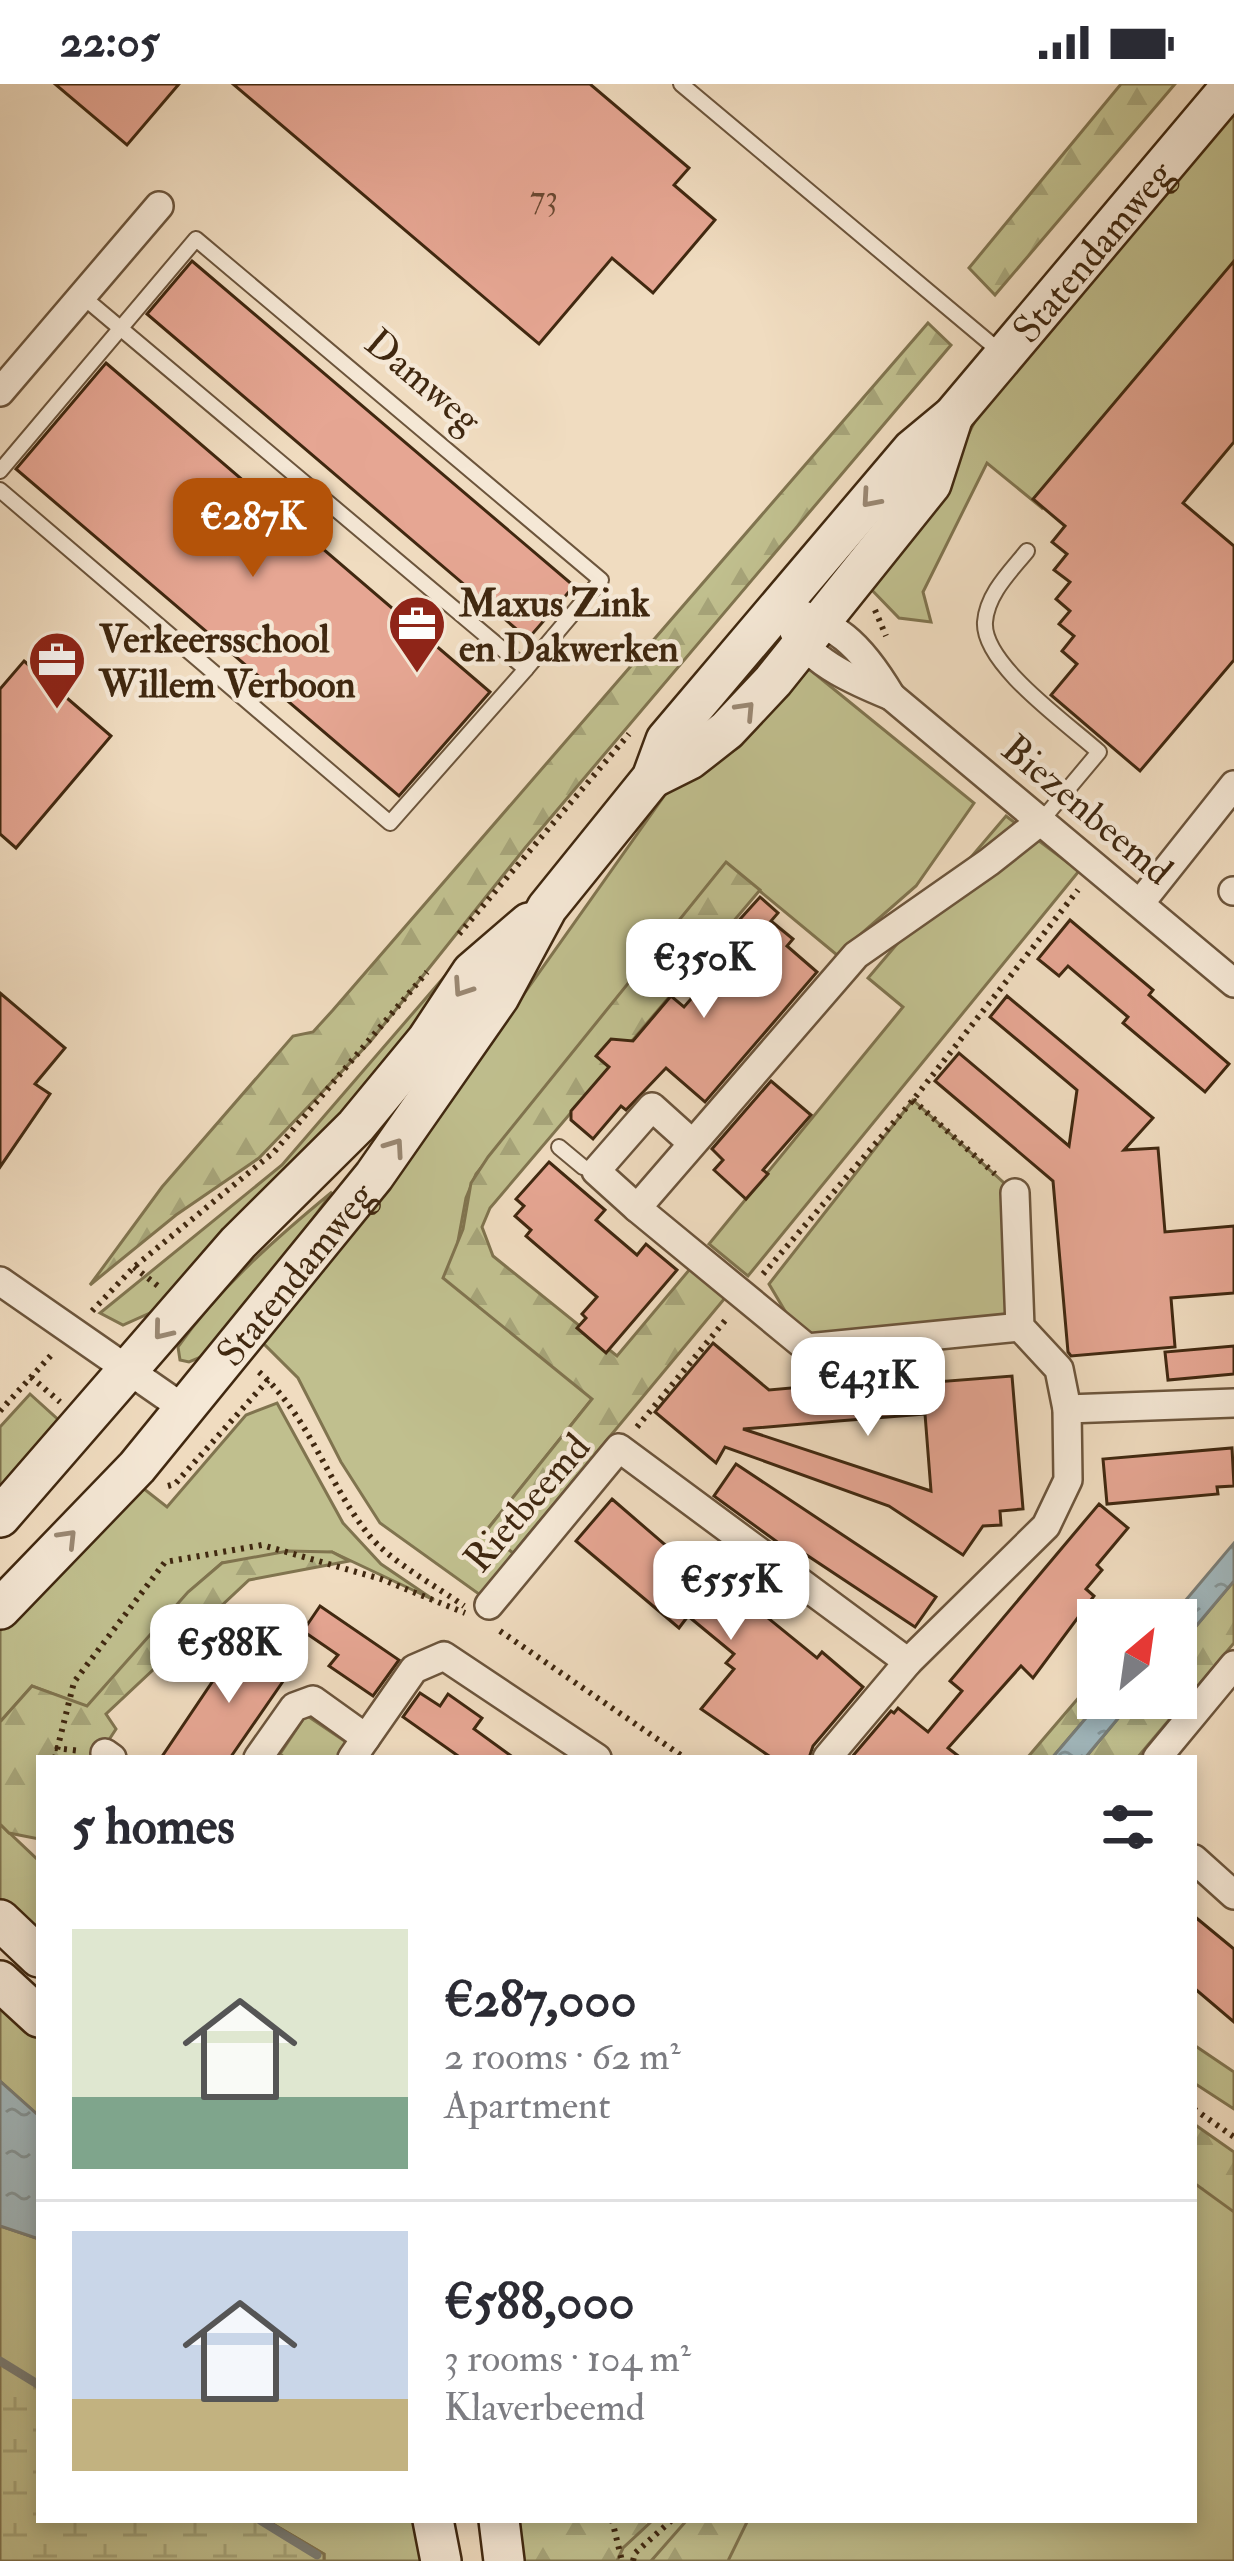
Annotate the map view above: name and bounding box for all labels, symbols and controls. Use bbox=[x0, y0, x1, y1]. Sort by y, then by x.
text: 22:05 bbox=[60, 14, 160, 70]
street label: Statendamweg bbox=[1002, 150, 1185, 353]
house number: 73 bbox=[530, 177, 558, 218]
street label: Damweg bbox=[355, 318, 492, 444]
pin: €287K bbox=[169, 478, 337, 580]
one-way arrow bbox=[863, 485, 884, 507]
text: €287K bbox=[200, 492, 306, 541]
place label: Maxus Zink en Dakwerken bbox=[458, 579, 679, 673]
office icon: Maxus Zink en Dakwerken bbox=[386, 593, 448, 675]
place label: Verkeersschool Willem Verboon bbox=[98, 615, 356, 709]
office icon: Verkeersschool Willem Verboon bbox=[26, 629, 88, 711]
one-way arrow bbox=[732, 702, 754, 724]
street label: Biezenbeemd bbox=[992, 725, 1182, 896]
pin: €350K bbox=[620, 919, 788, 1021]
text: €350K bbox=[653, 933, 755, 982]
one-way arrow bbox=[454, 974, 476, 996]
one-way arrow bbox=[381, 1138, 403, 1160]
street label: Statendamweg bbox=[206, 1172, 386, 1377]
one-way arrow bbox=[155, 1318, 176, 1340]
pin: €431K bbox=[784, 1337, 952, 1439]
text: €431K bbox=[818, 1351, 918, 1400]
street label: Rietbeemd bbox=[453, 1423, 601, 1583]
one-way arrow bbox=[54, 1530, 76, 1552]
pin: €555K bbox=[647, 1541, 815, 1643]
text: €555K bbox=[680, 1555, 782, 1604]
north arrow bbox=[1077, 1599, 1197, 1719]
map controls bbox=[1077, 1599, 1197, 1719]
pin: €588K bbox=[145, 1604, 313, 1706]
text: €588K bbox=[177, 1618, 281, 1667]
icon: filters bbox=[1095, 1794, 1161, 1860]
text: 5 homes bbox=[72, 1795, 235, 1859]
text: €287,000 bbox=[444, 1968, 637, 2032]
icon: home bbox=[168, 1977, 312, 2121]
text: 2 rooms · 62 m² bbox=[444, 2032, 681, 2081]
text: Apartment bbox=[444, 2081, 611, 2130]
text: €588,000 bbox=[444, 2270, 635, 2334]
icon: home bbox=[168, 2279, 312, 2423]
text: 3 rooms · 104 m² bbox=[444, 2334, 691, 2383]
text: Klaverbeemd bbox=[444, 2383, 645, 2432]

